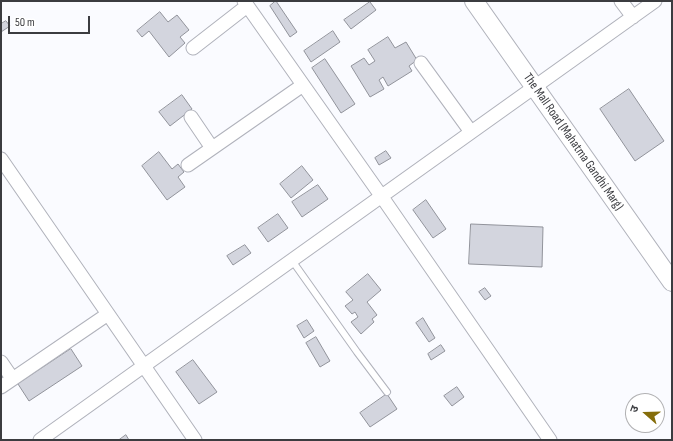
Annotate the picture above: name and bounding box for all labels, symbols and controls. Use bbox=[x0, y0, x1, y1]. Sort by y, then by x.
scale bar bbox=[10, 8, 92, 34]
text: 50 m bbox=[15, 15, 35, 30]
street label: The Mall Road (Mahatma Gandhi Marg) bbox=[520, 70, 626, 214]
north arrow bbox=[625, 393, 665, 433]
text: उ bbox=[627, 404, 641, 414]

